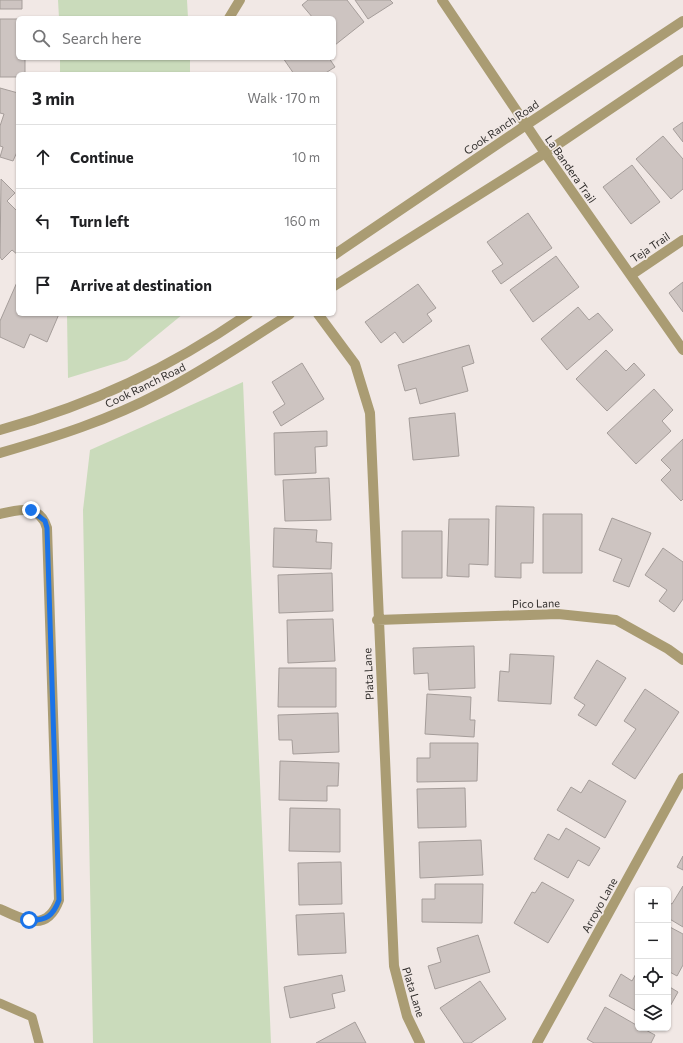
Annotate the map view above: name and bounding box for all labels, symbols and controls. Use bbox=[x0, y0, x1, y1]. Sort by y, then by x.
search box bbox=[16, 16, 336, 60]
icon: search bbox=[30, 27, 52, 49]
text: Search here bbox=[62, 29, 141, 47]
text: 3 min bbox=[32, 88, 75, 109]
text: Walk · 170 m bbox=[248, 90, 320, 106]
street label: Cook Ranch Road bbox=[461, 97, 541, 157]
street label: La Bandera Trail bbox=[543, 133, 599, 205]
icon: ahead bbox=[32, 146, 54, 168]
text: Continue bbox=[70, 148, 134, 166]
text: 10 m bbox=[292, 149, 320, 165]
icon: left bbox=[32, 210, 54, 232]
text: Turn left bbox=[70, 212, 129, 230]
text: 160 m bbox=[284, 213, 320, 229]
street label: Teja Trail bbox=[628, 229, 672, 265]
icon: arrive bbox=[32, 274, 54, 296]
text: Arrive at destination bbox=[70, 276, 212, 294]
street label: Cook Ranch Road bbox=[103, 360, 187, 410]
route end bbox=[22, 501, 40, 519]
street label: Pico Lane bbox=[512, 596, 560, 610]
street label: Plata Lane bbox=[360, 648, 376, 700]
street label: Arroyo Lane bbox=[579, 875, 620, 935]
map controls bbox=[635, 887, 671, 1031]
button: + bbox=[635, 887, 671, 923]
route start bbox=[20, 911, 38, 929]
button: − bbox=[635, 923, 671, 959]
button: locate bbox=[635, 959, 671, 995]
street label: Plata Lane bbox=[400, 965, 428, 1019]
button: layers bbox=[635, 995, 671, 1031]

